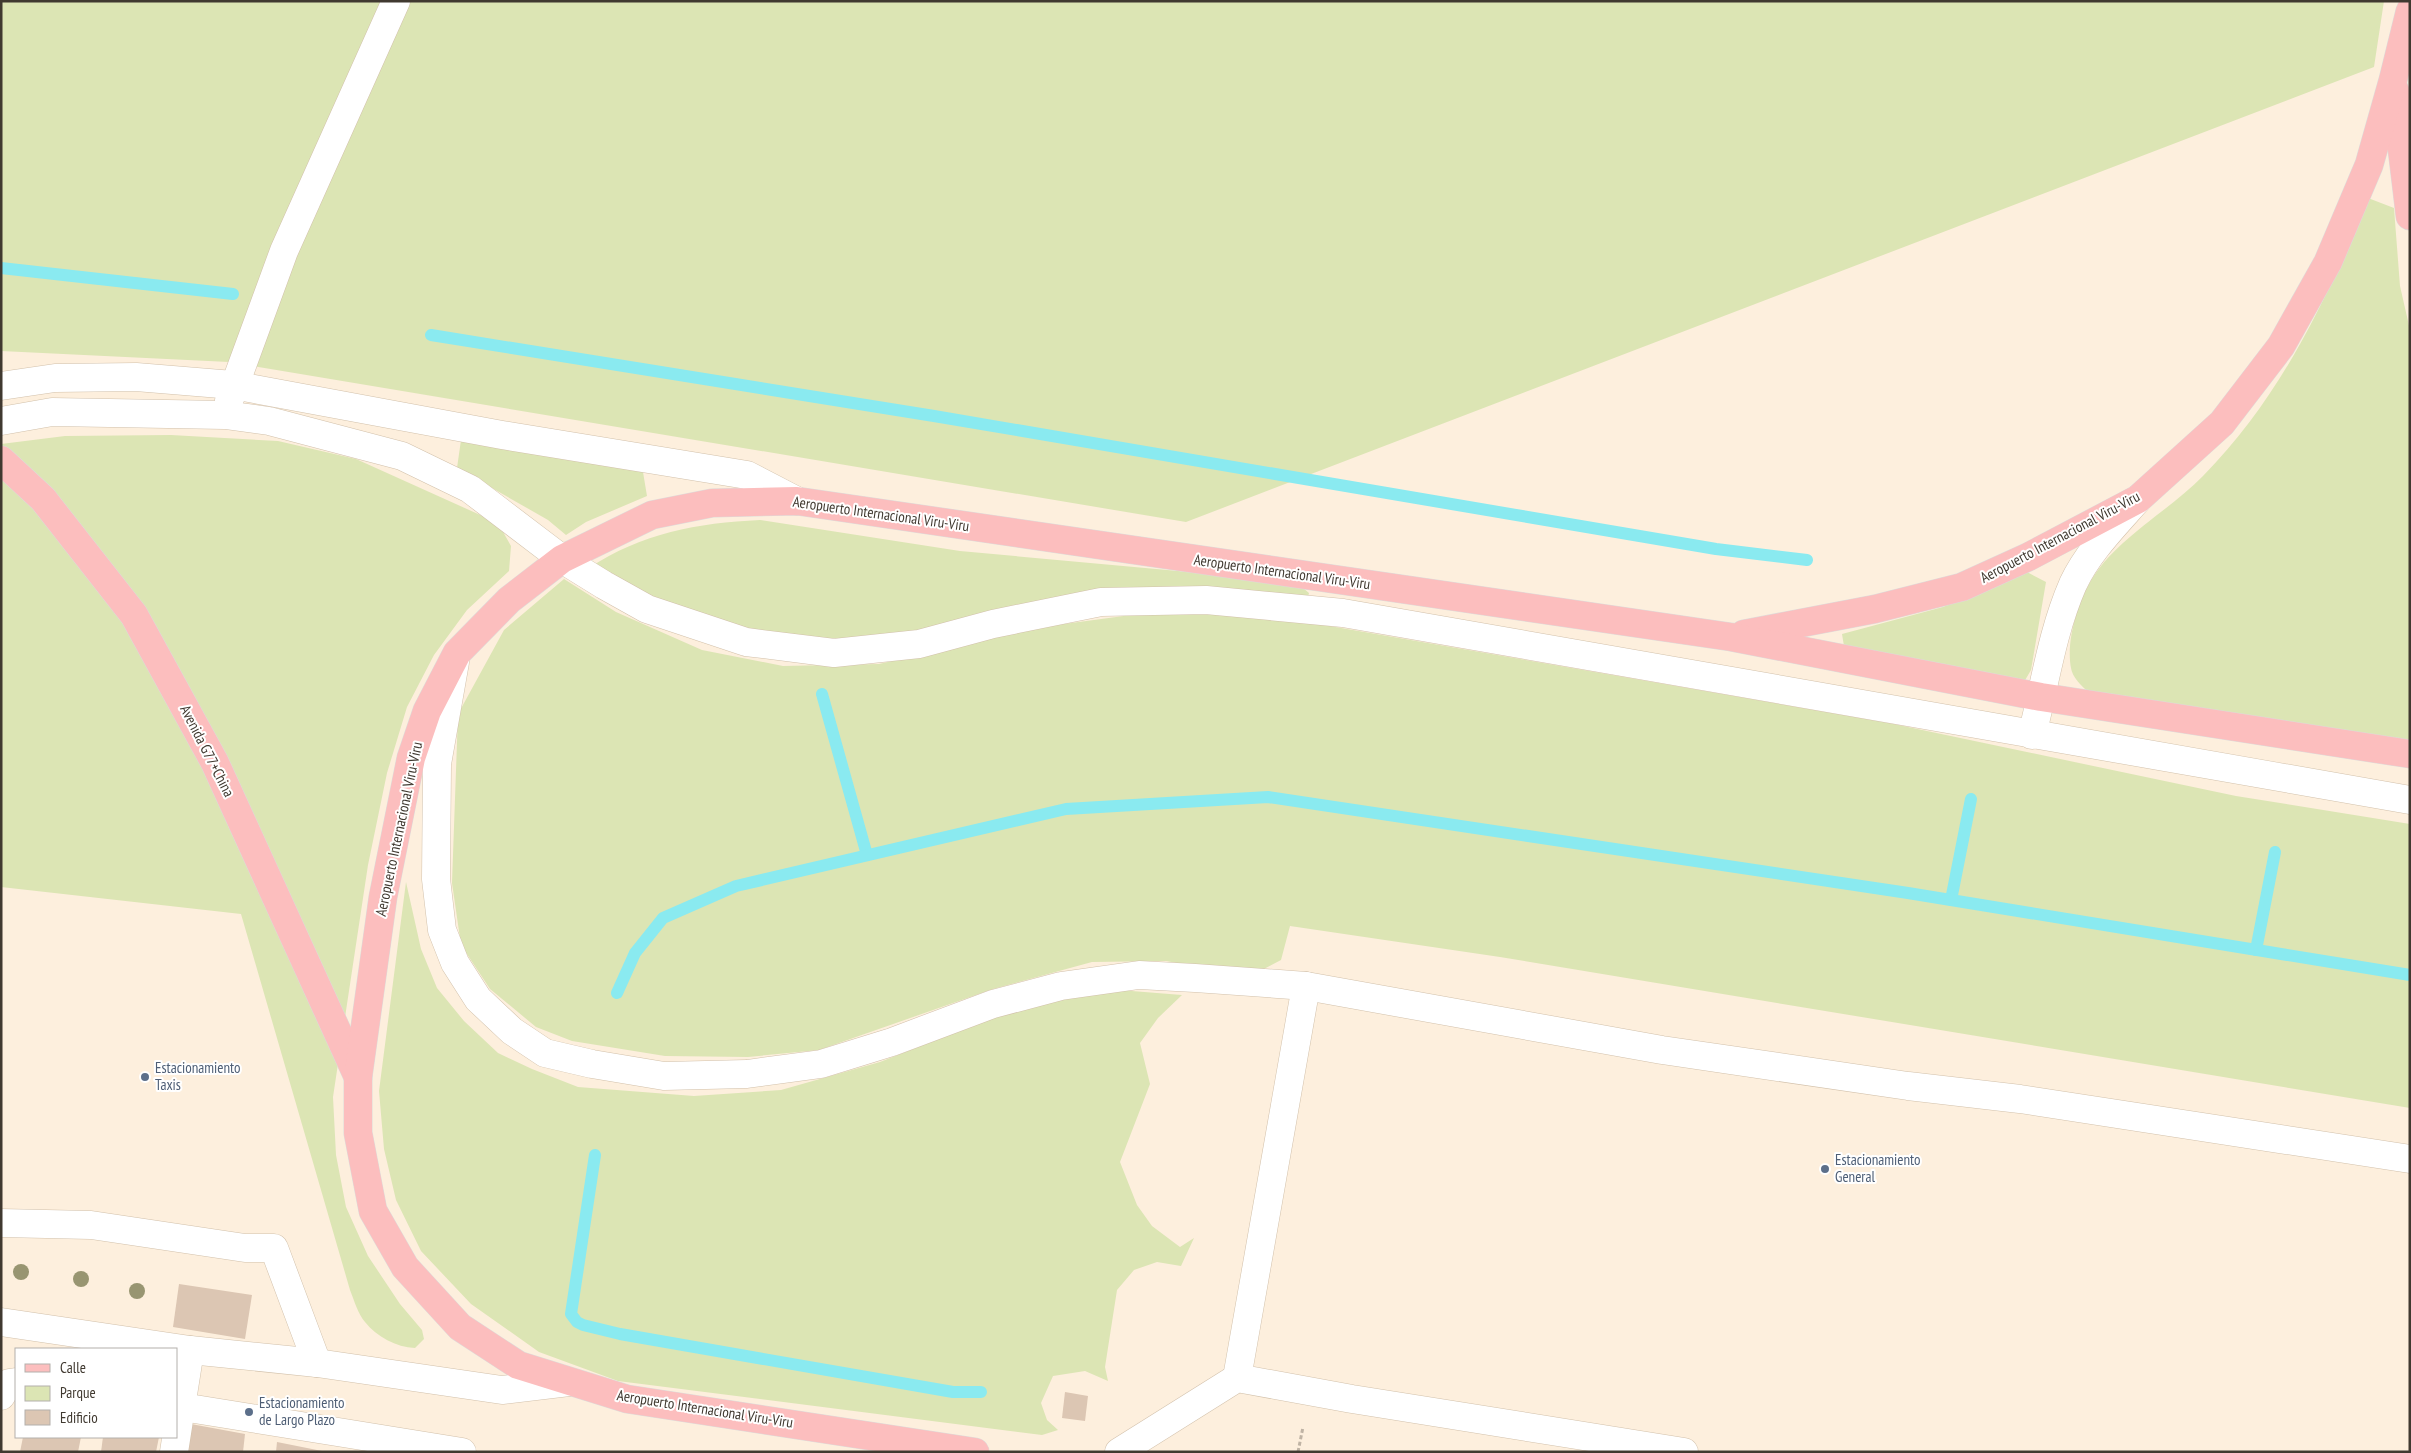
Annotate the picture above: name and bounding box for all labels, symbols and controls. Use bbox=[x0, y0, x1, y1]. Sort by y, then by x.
street label: Aeropuerto Internacional Viru-Viru bbox=[1977, 486, 2143, 587]
street label: Aeropuerto Internacional Viru-Viru bbox=[792, 492, 970, 535]
street label: Aeropuerto Internacional Viru-Viru bbox=[1193, 550, 1371, 593]
street label: Avenida G77+China bbox=[176, 702, 239, 800]
street label: Aeropuerto Internacional Viru-Viru bbox=[371, 740, 426, 918]
place label: Estacionamiento Taxis bbox=[155, 1058, 241, 1094]
marker: Estacionamiento Taxis bbox=[139, 1071, 151, 1083]
place label: Estacionamiento General bbox=[1835, 1150, 1921, 1186]
marker: Estacionamiento General bbox=[1819, 1163, 1831, 1175]
legend bbox=[15, 1348, 178, 1438]
text: Calle bbox=[60, 1358, 86, 1377]
text: Parque bbox=[60, 1383, 96, 1402]
street label: Aeropuerto Internacional Viru-Viru bbox=[616, 1385, 794, 1432]
place label: Estacionamiento de Largo Plazo bbox=[259, 1393, 345, 1429]
marker: Estacionamiento de Largo Plazo bbox=[243, 1406, 255, 1418]
text: Edificio bbox=[60, 1408, 98, 1427]

